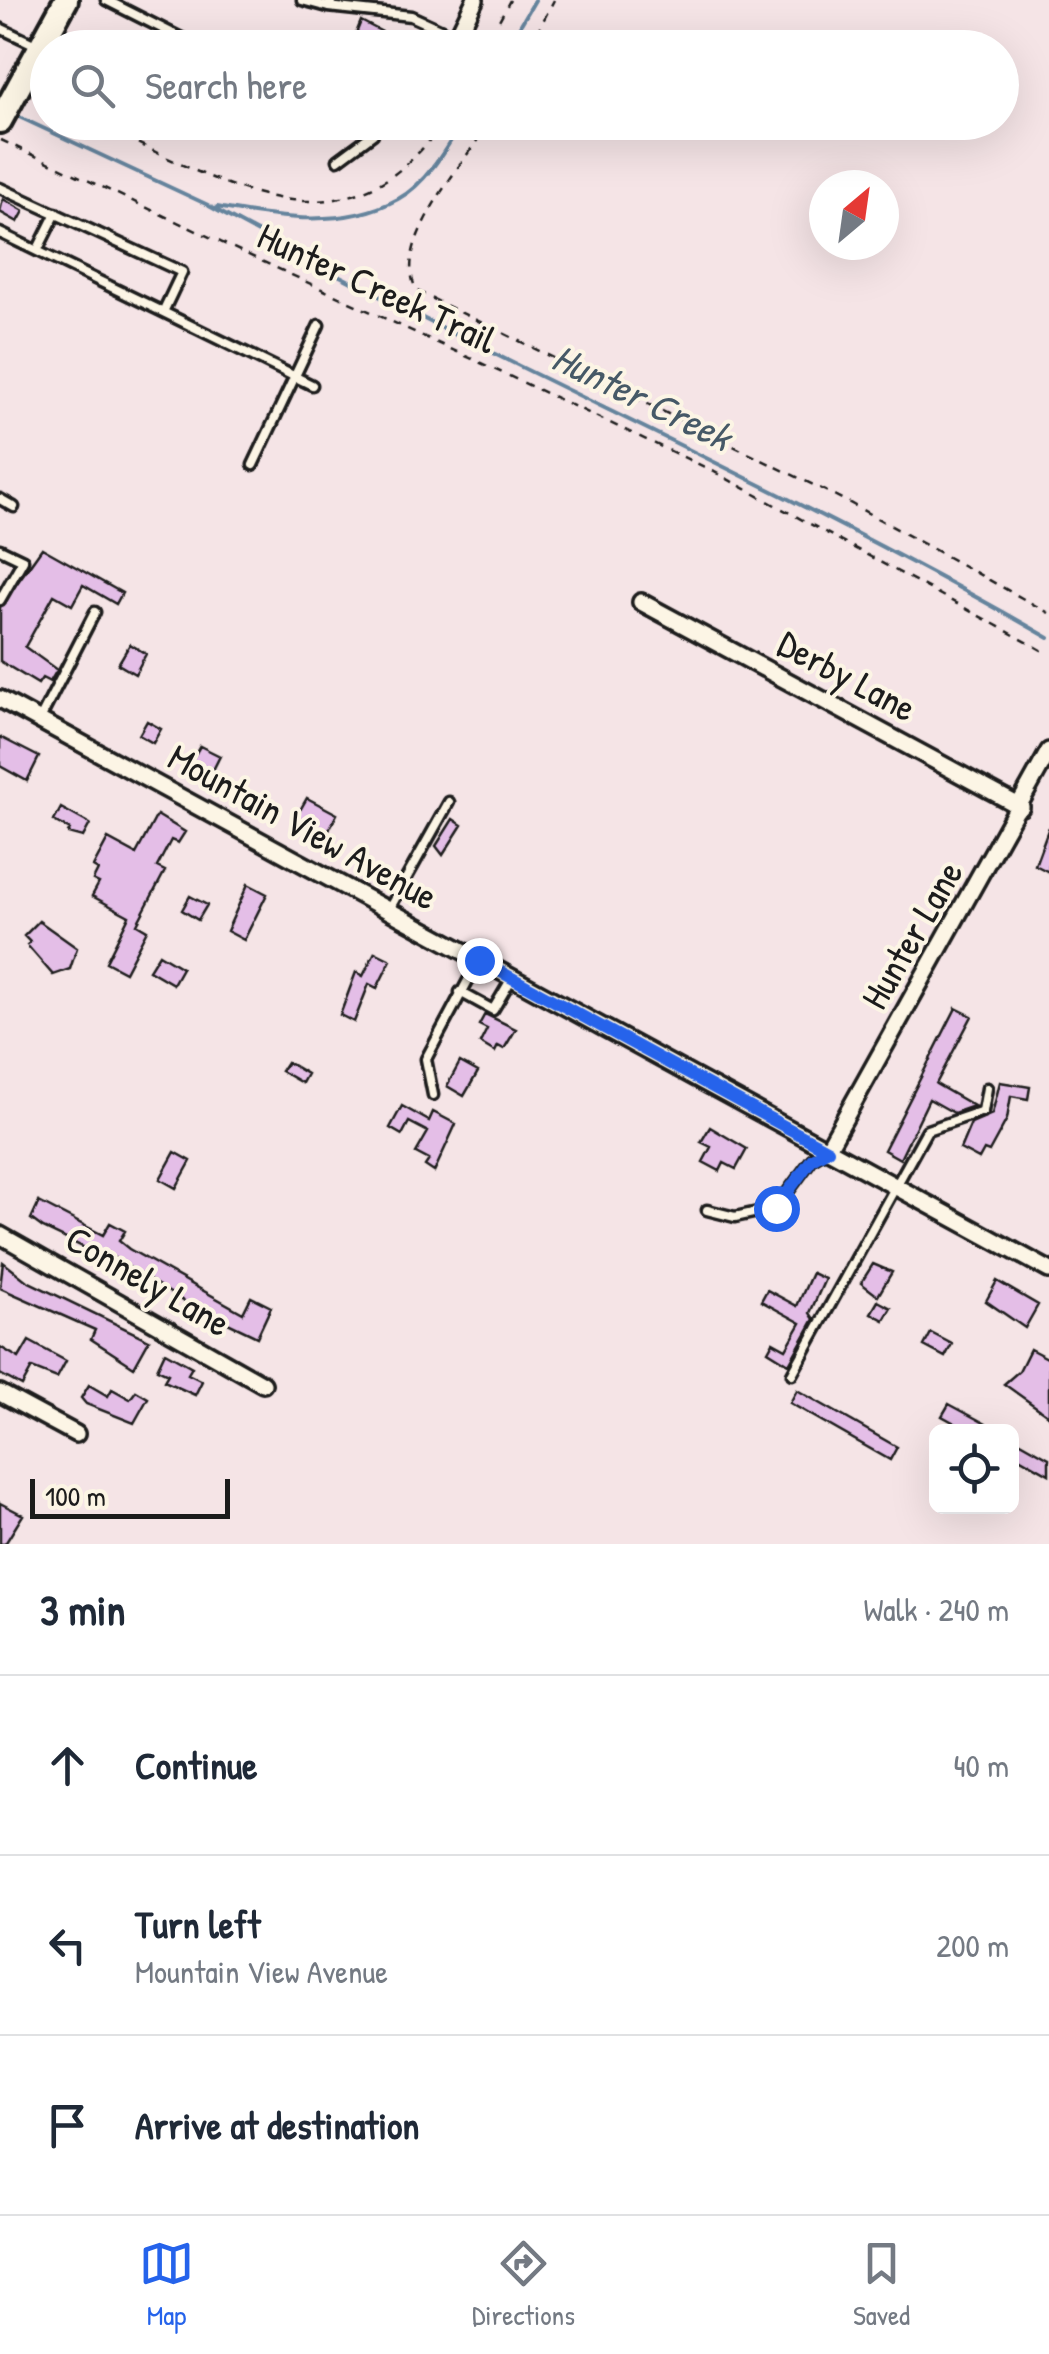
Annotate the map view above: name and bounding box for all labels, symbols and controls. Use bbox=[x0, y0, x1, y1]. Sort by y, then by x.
search box bbox=[30, 30, 1019, 140]
icon: search bbox=[65, 58, 120, 113]
text: Search here bbox=[145, 59, 307, 111]
north arrow bbox=[809, 170, 899, 260]
street label: Hunter Creek Trail bbox=[250, 209, 506, 366]
water label: Hunter Creek bbox=[544, 330, 744, 464]
street label: Derby Lane bbox=[769, 617, 926, 733]
street label: Mountain View Avenue bbox=[160, 731, 447, 922]
street label: Hunter Lane bbox=[848, 851, 974, 1018]
route end bbox=[457, 938, 503, 984]
route start bbox=[754, 1186, 800, 1232]
street label: Connely Lane bbox=[57, 1212, 240, 1348]
map controls bbox=[929, 1424, 1019, 1514]
button: locate bbox=[929, 1424, 1019, 1514]
scale bar bbox=[30, 1474, 230, 1518]
text: 100 m bbox=[45, 1477, 106, 1515]
text: 3 min bbox=[40, 1581, 125, 1638]
text: Walk · 240 m bbox=[863, 1588, 1009, 1631]
icon: ahead bbox=[40, 1738, 95, 1793]
text: Continue bbox=[135, 1739, 257, 1791]
text: 40 m bbox=[954, 1744, 1009, 1787]
text: Turn left bbox=[135, 1898, 260, 1950]
icon: left bbox=[40, 1918, 95, 1973]
text: 200 m bbox=[936, 1924, 1009, 1967]
text: Mountain View Avenue bbox=[135, 1950, 388, 1993]
icon: arrive bbox=[40, 2098, 95, 2153]
text: Arrive at destination bbox=[135, 2099, 419, 2151]
tab: Map bbox=[139, 2236, 194, 2334]
tab: Directions bbox=[472, 2236, 575, 2334]
tab: Saved bbox=[853, 2236, 910, 2334]

